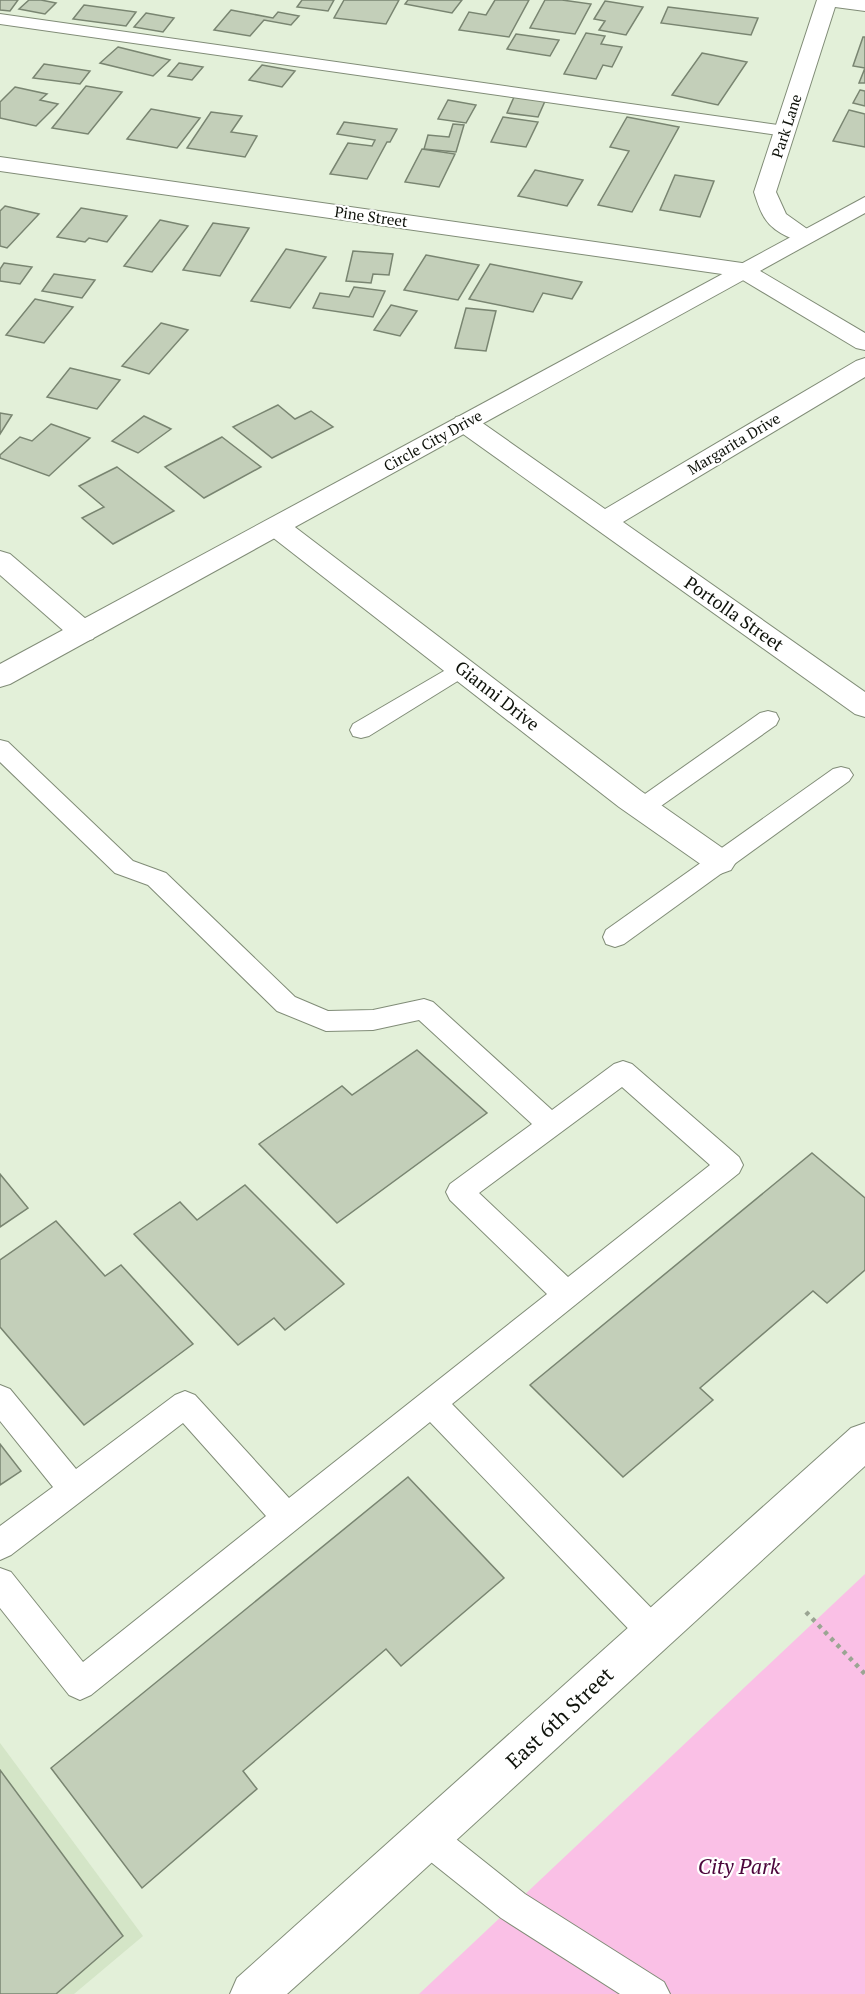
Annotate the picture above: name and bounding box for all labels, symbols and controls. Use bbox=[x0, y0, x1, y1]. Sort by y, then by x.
street label: Park Lane bbox=[766, 91, 806, 160]
street label: Pine Street bbox=[333, 201, 409, 231]
street label: Circle City Drive bbox=[380, 405, 485, 475]
street label: Margarita Drive bbox=[683, 408, 783, 479]
street label: Portolla Street bbox=[680, 570, 789, 656]
street label: Gianni Drive bbox=[450, 655, 545, 736]
street label: East 6th Street bbox=[500, 1660, 619, 1774]
park label: City Park bbox=[698, 1852, 781, 1880]

